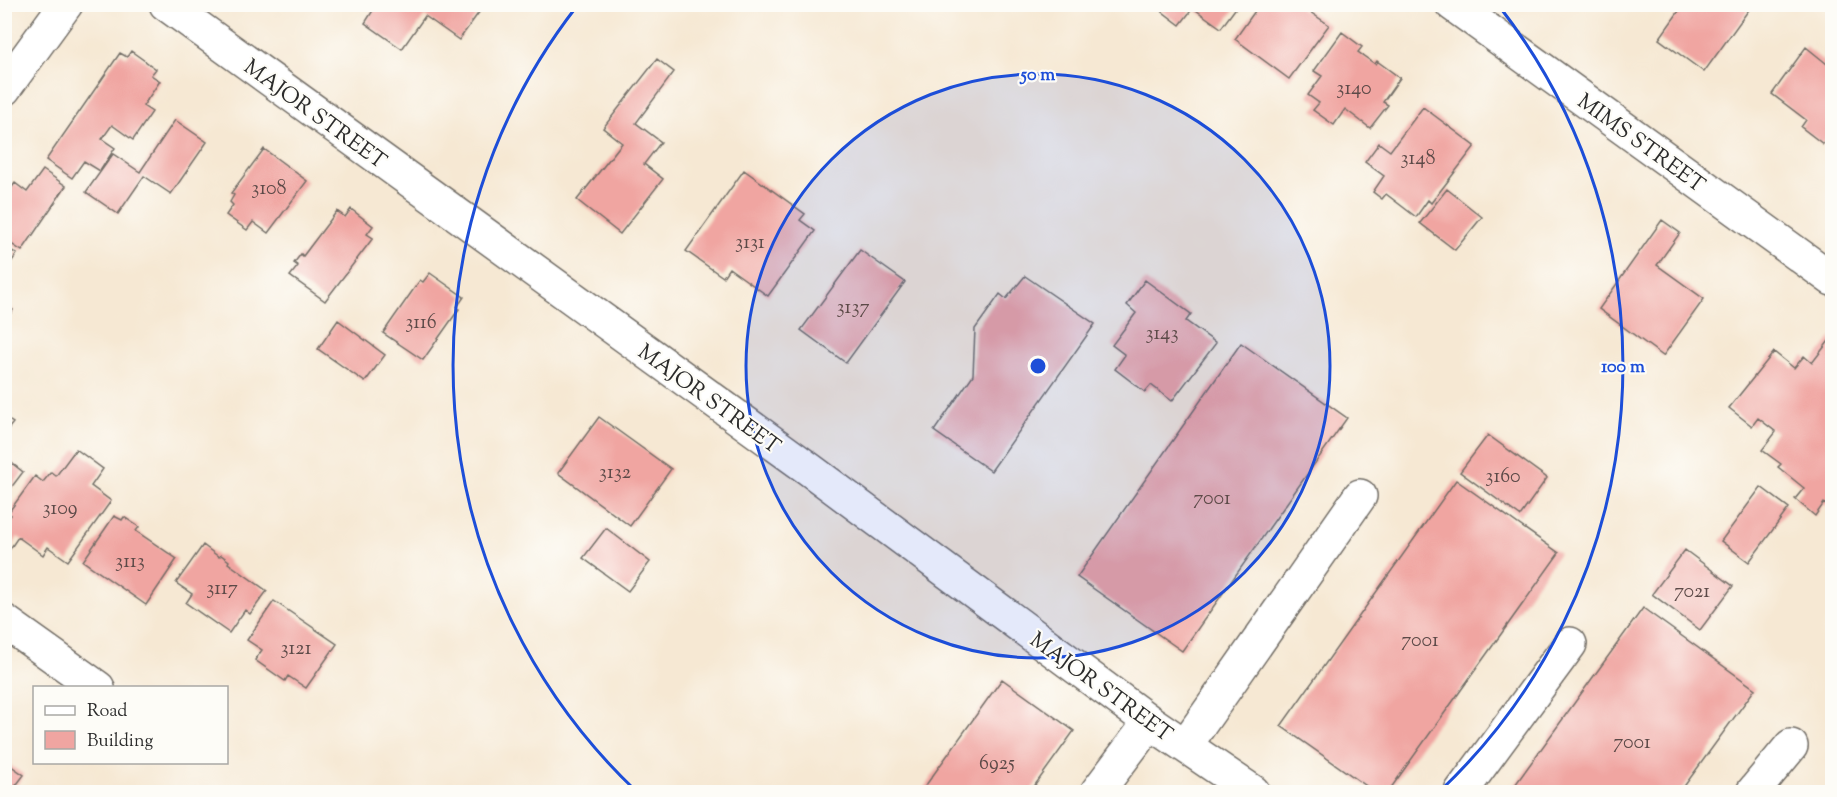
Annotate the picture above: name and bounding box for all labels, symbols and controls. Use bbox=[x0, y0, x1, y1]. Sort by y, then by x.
street label: MAJOR STREET bbox=[236, 53, 393, 179]
text: 50 m bbox=[1019, 63, 1055, 89]
house number: 3140 bbox=[1336, 75, 1372, 104]
street label: MIMS STREET bbox=[1570, 87, 1711, 202]
house number: 3148 bbox=[1401, 145, 1435, 174]
house number: 3108 bbox=[251, 175, 287, 204]
house number: 3131 bbox=[735, 229, 765, 258]
house number: 3137 bbox=[837, 294, 869, 323]
house number: 3116 bbox=[405, 309, 437, 338]
house number: 3143 bbox=[1145, 320, 1179, 349]
street label: MAJOR STREET bbox=[630, 338, 787, 464]
text: 100 m bbox=[1601, 355, 1645, 381]
centre of rings bbox=[1028, 356, 1048, 376]
house number: 3132 bbox=[599, 459, 631, 488]
house number: 3160 bbox=[1485, 463, 1521, 492]
house number: 7001 bbox=[1193, 485, 1231, 514]
house number: 3109 bbox=[43, 495, 77, 524]
house number: 3113 bbox=[115, 548, 145, 577]
house number: 3117 bbox=[206, 575, 238, 604]
house number: 7021 bbox=[1674, 578, 1710, 607]
street label: MAJOR STREET bbox=[1022, 626, 1179, 752]
house number: 7001 bbox=[1401, 627, 1439, 656]
house number: 3121 bbox=[280, 635, 312, 664]
legend bbox=[33, 686, 228, 764]
text: Road bbox=[87, 699, 127, 725]
text: Building bbox=[87, 729, 153, 755]
house number: 7001 bbox=[1613, 729, 1651, 758]
house number: 6925 bbox=[979, 750, 1015, 779]

